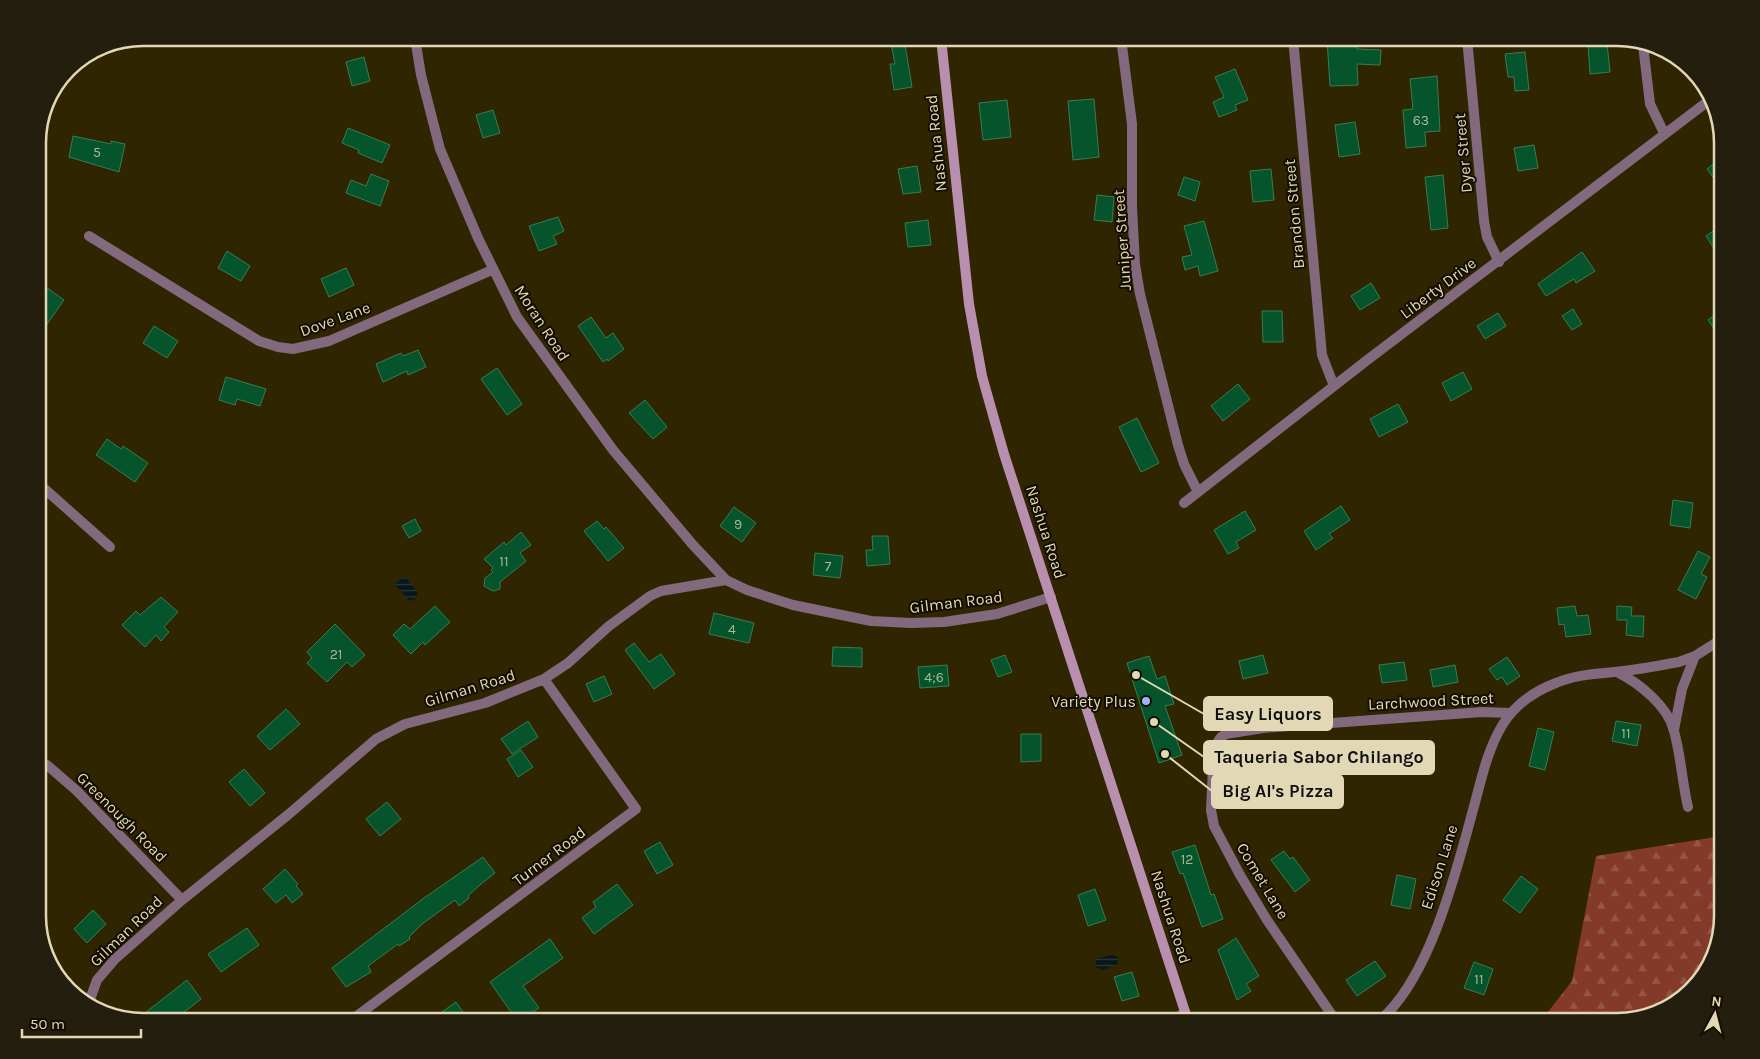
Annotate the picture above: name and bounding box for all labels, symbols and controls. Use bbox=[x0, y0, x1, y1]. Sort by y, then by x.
street label: Nashua Road bbox=[921, 94, 951, 192]
house number: 63 bbox=[1413, 112, 1429, 129]
street label: Dyer Street bbox=[1450, 112, 1476, 194]
house number: 5 bbox=[93, 144, 101, 161]
street label: Brandon Street bbox=[1280, 158, 1308, 270]
street label: Juniper Street bbox=[1109, 189, 1135, 291]
street label: Liberty Drive bbox=[1396, 253, 1480, 323]
street label: Moran Road bbox=[510, 281, 574, 365]
street label: Dove Lane bbox=[297, 297, 373, 341]
street label: Nashua Road bbox=[1022, 483, 1070, 581]
house number: 9 bbox=[734, 516, 742, 533]
house number: 11 bbox=[499, 553, 509, 570]
house number: 7 bbox=[825, 558, 832, 575]
street label: Gilman Road bbox=[908, 587, 1004, 617]
house number: 4 bbox=[728, 621, 736, 638]
house number: 21 bbox=[330, 646, 342, 663]
street label: Gilman Road bbox=[422, 665, 518, 711]
house number: 4;6 bbox=[924, 669, 944, 686]
street label: Larchwood Street bbox=[1367, 688, 1495, 714]
place label: Variety Plus bbox=[1051, 692, 1136, 711]
marker: Variety Plus bbox=[1140, 695, 1152, 707]
callout: Easy Liquors bbox=[1204, 697, 1332, 730]
text: Easy Liquors bbox=[1214, 703, 1322, 725]
house number: 11 bbox=[1621, 725, 1631, 742]
callout: Taqueria Sabor Chilango bbox=[1204, 741, 1434, 774]
text: Taqueria Sabor Chilango bbox=[1214, 746, 1424, 768]
street label: Greenough Road bbox=[73, 768, 171, 866]
callout: Big Al's Pizza bbox=[1212, 775, 1343, 808]
text: Big Al's Pizza bbox=[1222, 780, 1334, 802]
street label: Turner Road bbox=[509, 822, 589, 890]
street label: Edison Lane bbox=[1416, 822, 1462, 912]
street label: Comet Lane bbox=[1233, 839, 1293, 923]
house number: 12 bbox=[1181, 851, 1193, 868]
street label: Nashua Road bbox=[1147, 868, 1195, 966]
street label: Gilman Road bbox=[86, 892, 166, 970]
house number: 11 bbox=[1474, 971, 1484, 988]
north arrow bbox=[1690, 989, 1740, 1039]
text: N bbox=[1711, 993, 1723, 1011]
scale bar bbox=[22, 1006, 141, 1038]
text: 50 m bbox=[30, 1015, 65, 1033]

